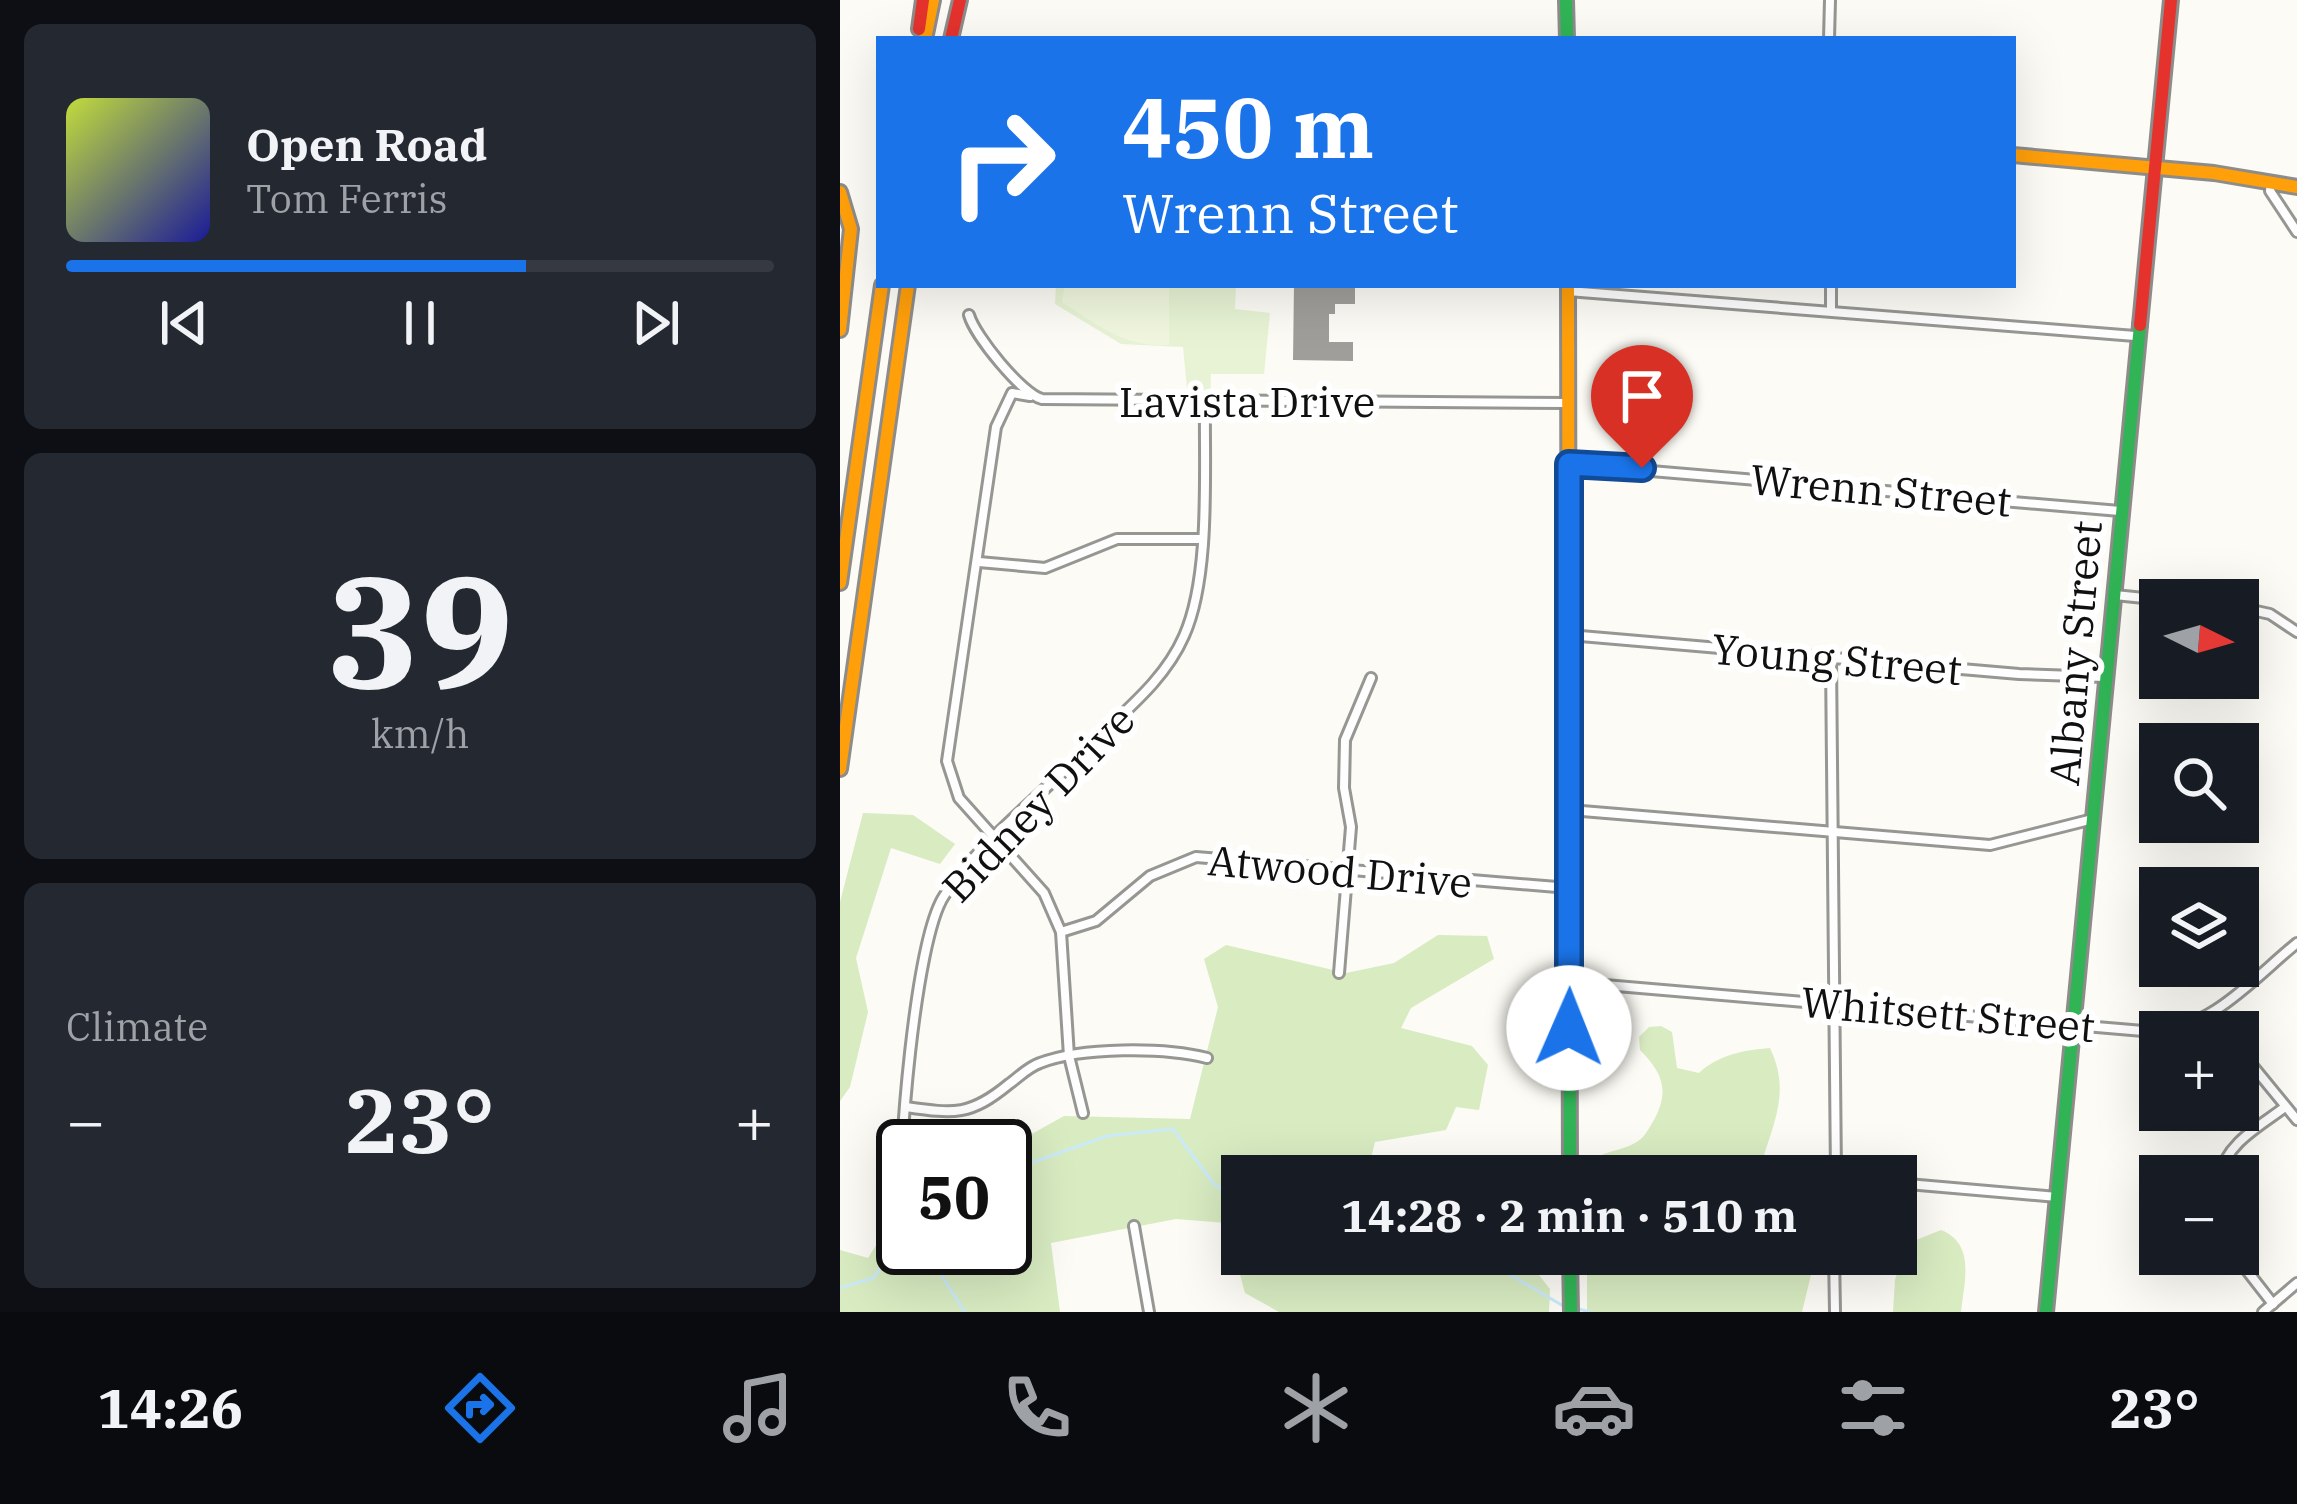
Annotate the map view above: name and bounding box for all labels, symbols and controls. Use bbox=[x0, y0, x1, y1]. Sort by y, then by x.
text: 450 m bbox=[1122, 72, 1374, 181]
icon: right bbox=[924, 84, 1080, 240]
text: Open Road bbox=[246, 115, 487, 173]
text: Tom Ferris bbox=[246, 173, 448, 224]
text: Wrenn Street bbox=[1122, 178, 1459, 248]
icon: previous bbox=[151, 290, 217, 356]
icon: pause bbox=[387, 290, 453, 356]
icon: next bbox=[623, 290, 689, 356]
pin bbox=[1591, 345, 1693, 468]
icon: arrive bbox=[1609, 363, 1675, 429]
street label: Lavista Drive bbox=[1119, 374, 1375, 429]
street label: Wrenn Street bbox=[1748, 451, 2014, 529]
street label: Albany Street bbox=[2036, 518, 2114, 788]
text: 39 bbox=[326, 528, 514, 731]
north arrow bbox=[2139, 579, 2259, 699]
map controls bbox=[2139, 579, 2259, 1275]
street label: Young Street bbox=[1710, 621, 1964, 697]
street label: Bidney Drive bbox=[930, 692, 1146, 914]
text: km/h bbox=[371, 708, 469, 759]
button: search bbox=[2139, 723, 2259, 843]
street label: Atwood Drive bbox=[1206, 832, 1474, 910]
button: layers bbox=[2139, 867, 2259, 987]
position arrow bbox=[1506, 965, 1632, 1091]
street label: Whitsett Street bbox=[1799, 974, 2097, 1054]
text: Climate bbox=[66, 1001, 208, 1052]
button: + bbox=[2139, 1011, 2259, 1131]
text: 23° bbox=[345, 1061, 495, 1178]
text: − bbox=[66, 1077, 106, 1163]
text: + bbox=[734, 1077, 774, 1163]
speed limit sign: 50 bbox=[876, 1119, 1032, 1275]
button: − bbox=[2139, 1155, 2259, 1275]
text: 14:28 · 2 min · 510 m bbox=[1341, 1186, 1797, 1244]
icon: directions bbox=[438, 1366, 522, 1450]
icon: music bbox=[716, 1366, 800, 1450]
icon: phone bbox=[995, 1366, 1079, 1450]
icon: climate bbox=[1274, 1366, 1358, 1450]
icon: car bbox=[1552, 1366, 1636, 1450]
icon: filters bbox=[1831, 1366, 1915, 1450]
text: 14:26 bbox=[97, 1373, 243, 1443]
text: 23° bbox=[2109, 1373, 2200, 1443]

